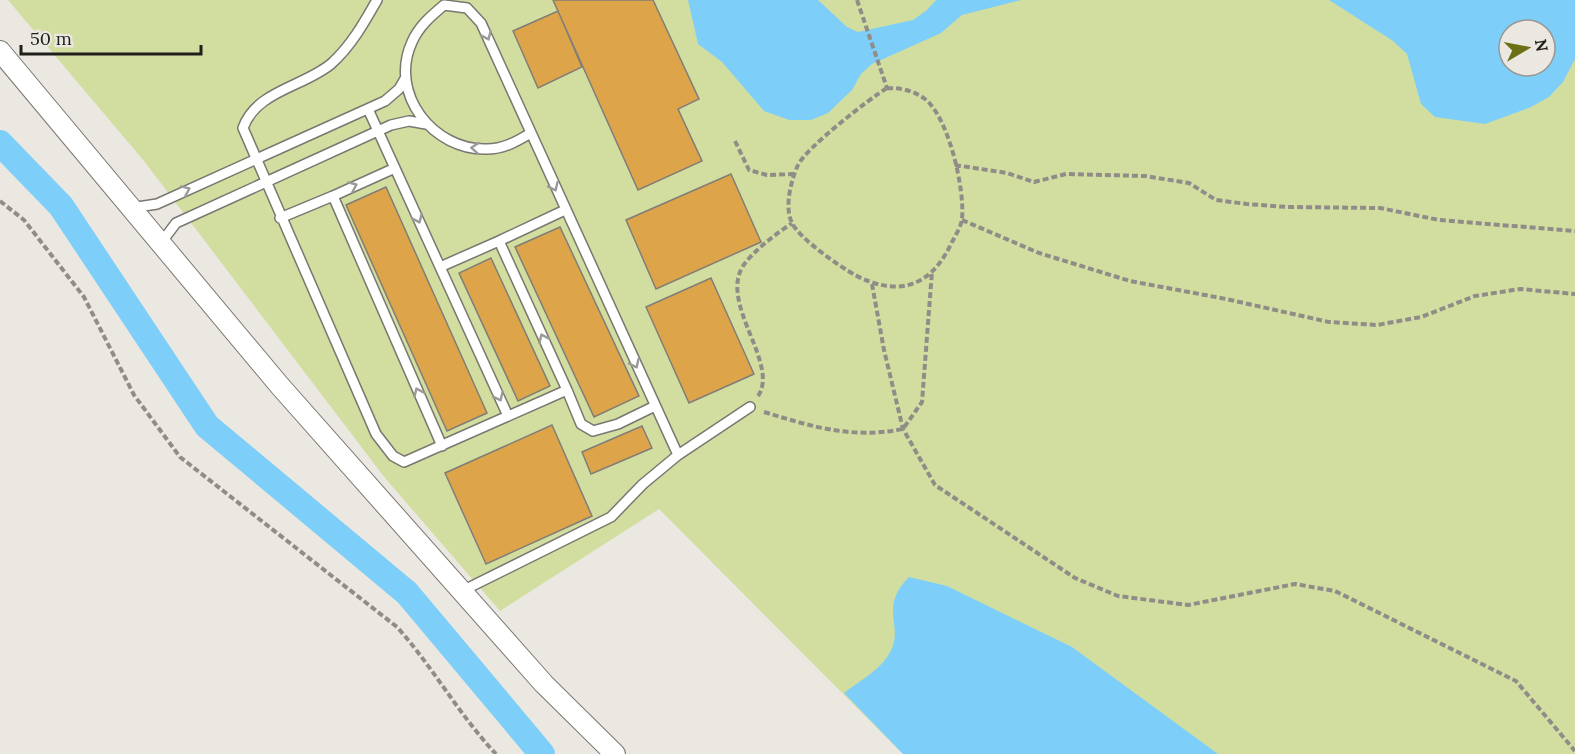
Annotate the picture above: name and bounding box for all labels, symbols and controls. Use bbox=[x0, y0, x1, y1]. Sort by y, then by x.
scale bar bbox=[21, 18, 201, 56]
north arrow bbox=[1497, 18, 1557, 78]
text: 50 m bbox=[30, 27, 72, 50]
one-way arrow bbox=[479, 30, 491, 41]
text: N bbox=[1531, 38, 1553, 53]
one-way arrow bbox=[470, 142, 479, 155]
one-way arrow bbox=[547, 180, 559, 191]
one-way arrow bbox=[347, 182, 358, 194]
one-way arrow bbox=[180, 186, 191, 198]
one-way arrow bbox=[411, 213, 423, 224]
one-way arrow bbox=[538, 333, 550, 344]
one-way arrow bbox=[628, 357, 640, 368]
one-way arrow bbox=[413, 388, 425, 399]
one-way arrow bbox=[492, 390, 504, 401]

